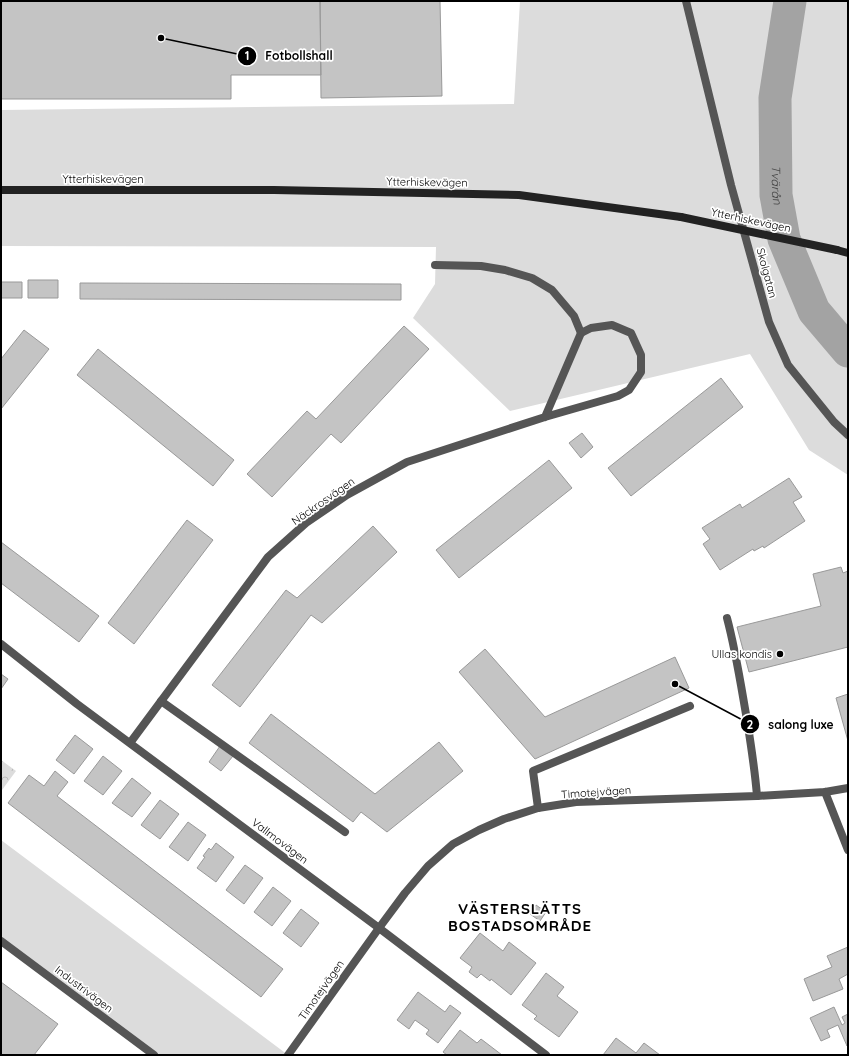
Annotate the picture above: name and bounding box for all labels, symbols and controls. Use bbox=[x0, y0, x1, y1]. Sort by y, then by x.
callout: Fotbollshall bbox=[237, 44, 340, 68]
text: 1 bbox=[245, 48, 249, 63]
text: Fotbollshall bbox=[265, 48, 333, 63]
water label: Tvärån bbox=[769, 165, 786, 207]
street label: Ytterhiskevägen bbox=[62, 172, 144, 186]
street label: Ytterhiskevägen bbox=[386, 174, 468, 190]
street label: Ytterhiskevägen bbox=[710, 205, 792, 235]
street label: Skolgatan bbox=[754, 246, 780, 300]
street label: Näckrosvägen bbox=[289, 474, 357, 528]
place label: Ullas kondis bbox=[711, 647, 772, 661]
marker: Ullas kondis bbox=[775, 649, 785, 659]
callout: salong luxe bbox=[740, 712, 841, 736]
text: 2 bbox=[747, 717, 754, 732]
text: salong luxe bbox=[768, 717, 834, 732]
street label: Timotejvägen bbox=[560, 783, 632, 801]
street label: Vallmovägen bbox=[249, 815, 311, 867]
district label: VÄSTERSLÄTTS BOSTADSOMRÅDE bbox=[448, 899, 592, 935]
street label: Timotejvägen bbox=[295, 957, 347, 1023]
street label: Industrivägen bbox=[52, 963, 116, 1015]

